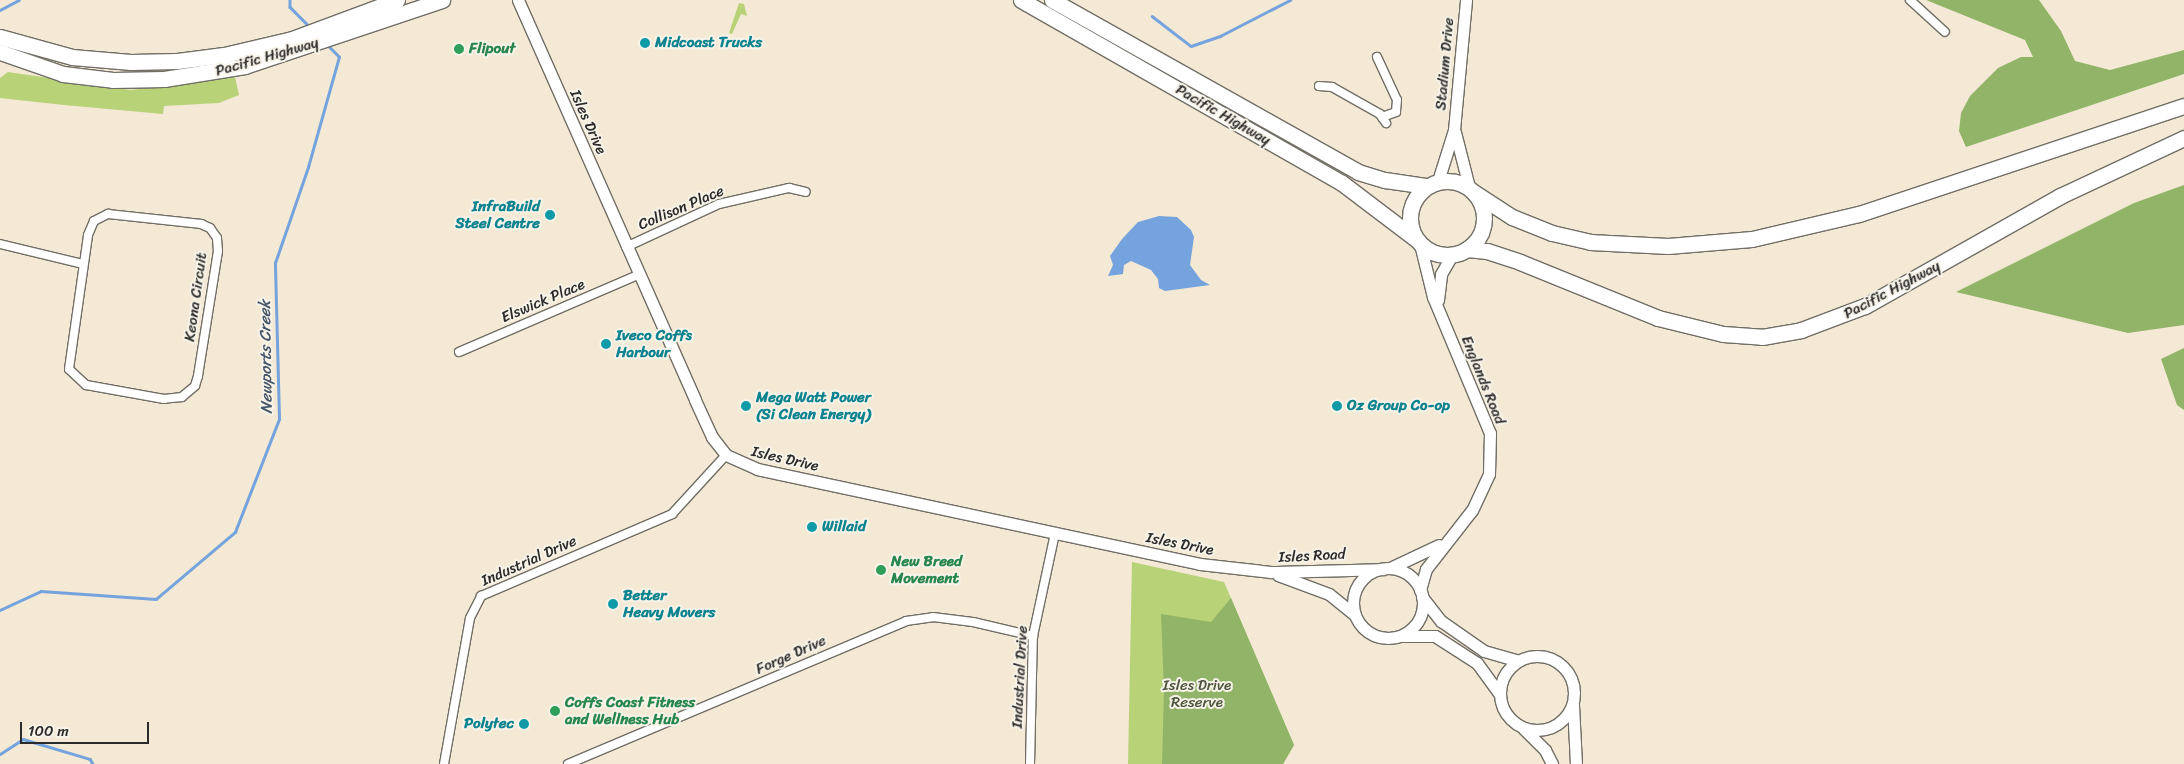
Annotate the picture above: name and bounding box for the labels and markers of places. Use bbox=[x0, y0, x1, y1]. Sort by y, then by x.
place label: Midcoast Trucks bbox=[655, 34, 762, 52]
marker: Midcoast Trucks bbox=[639, 37, 651, 49]
place label: Flipout bbox=[469, 40, 515, 58]
marker: Flipout bbox=[453, 43, 465, 55]
place label: InfraBuild Steel Centre bbox=[455, 197, 540, 232]
marker: InfraBuild Steel Centre bbox=[544, 209, 556, 221]
place label: Iveco Coffs Harbour bbox=[616, 326, 693, 361]
marker: Iveco Coffs Harbour bbox=[600, 338, 612, 350]
place label: Mega Watt Power (Si Clean Energy) bbox=[756, 388, 871, 423]
place label: Oz Group Co-op bbox=[1347, 397, 1450, 415]
marker: Mega Watt Power (Si Clean Energy) bbox=[740, 400, 752, 412]
marker: Oz Group Co-op bbox=[1331, 400, 1343, 412]
place label: Willaid bbox=[822, 518, 866, 536]
marker: Willaid bbox=[806, 521, 818, 533]
place label: New Breed Movement bbox=[891, 552, 962, 587]
marker: New Breed Movement bbox=[875, 564, 887, 576]
place label: Better Heavy Movers bbox=[623, 586, 714, 621]
marker: Better Heavy Movers bbox=[607, 598, 619, 610]
place label: Coffs Coast Fitness and Wellness Hub bbox=[565, 693, 696, 728]
marker: Coffs Coast Fitness and Wellness Hub bbox=[549, 705, 561, 717]
place label: Polytec bbox=[464, 715, 514, 733]
marker: Polytec bbox=[518, 718, 530, 730]

